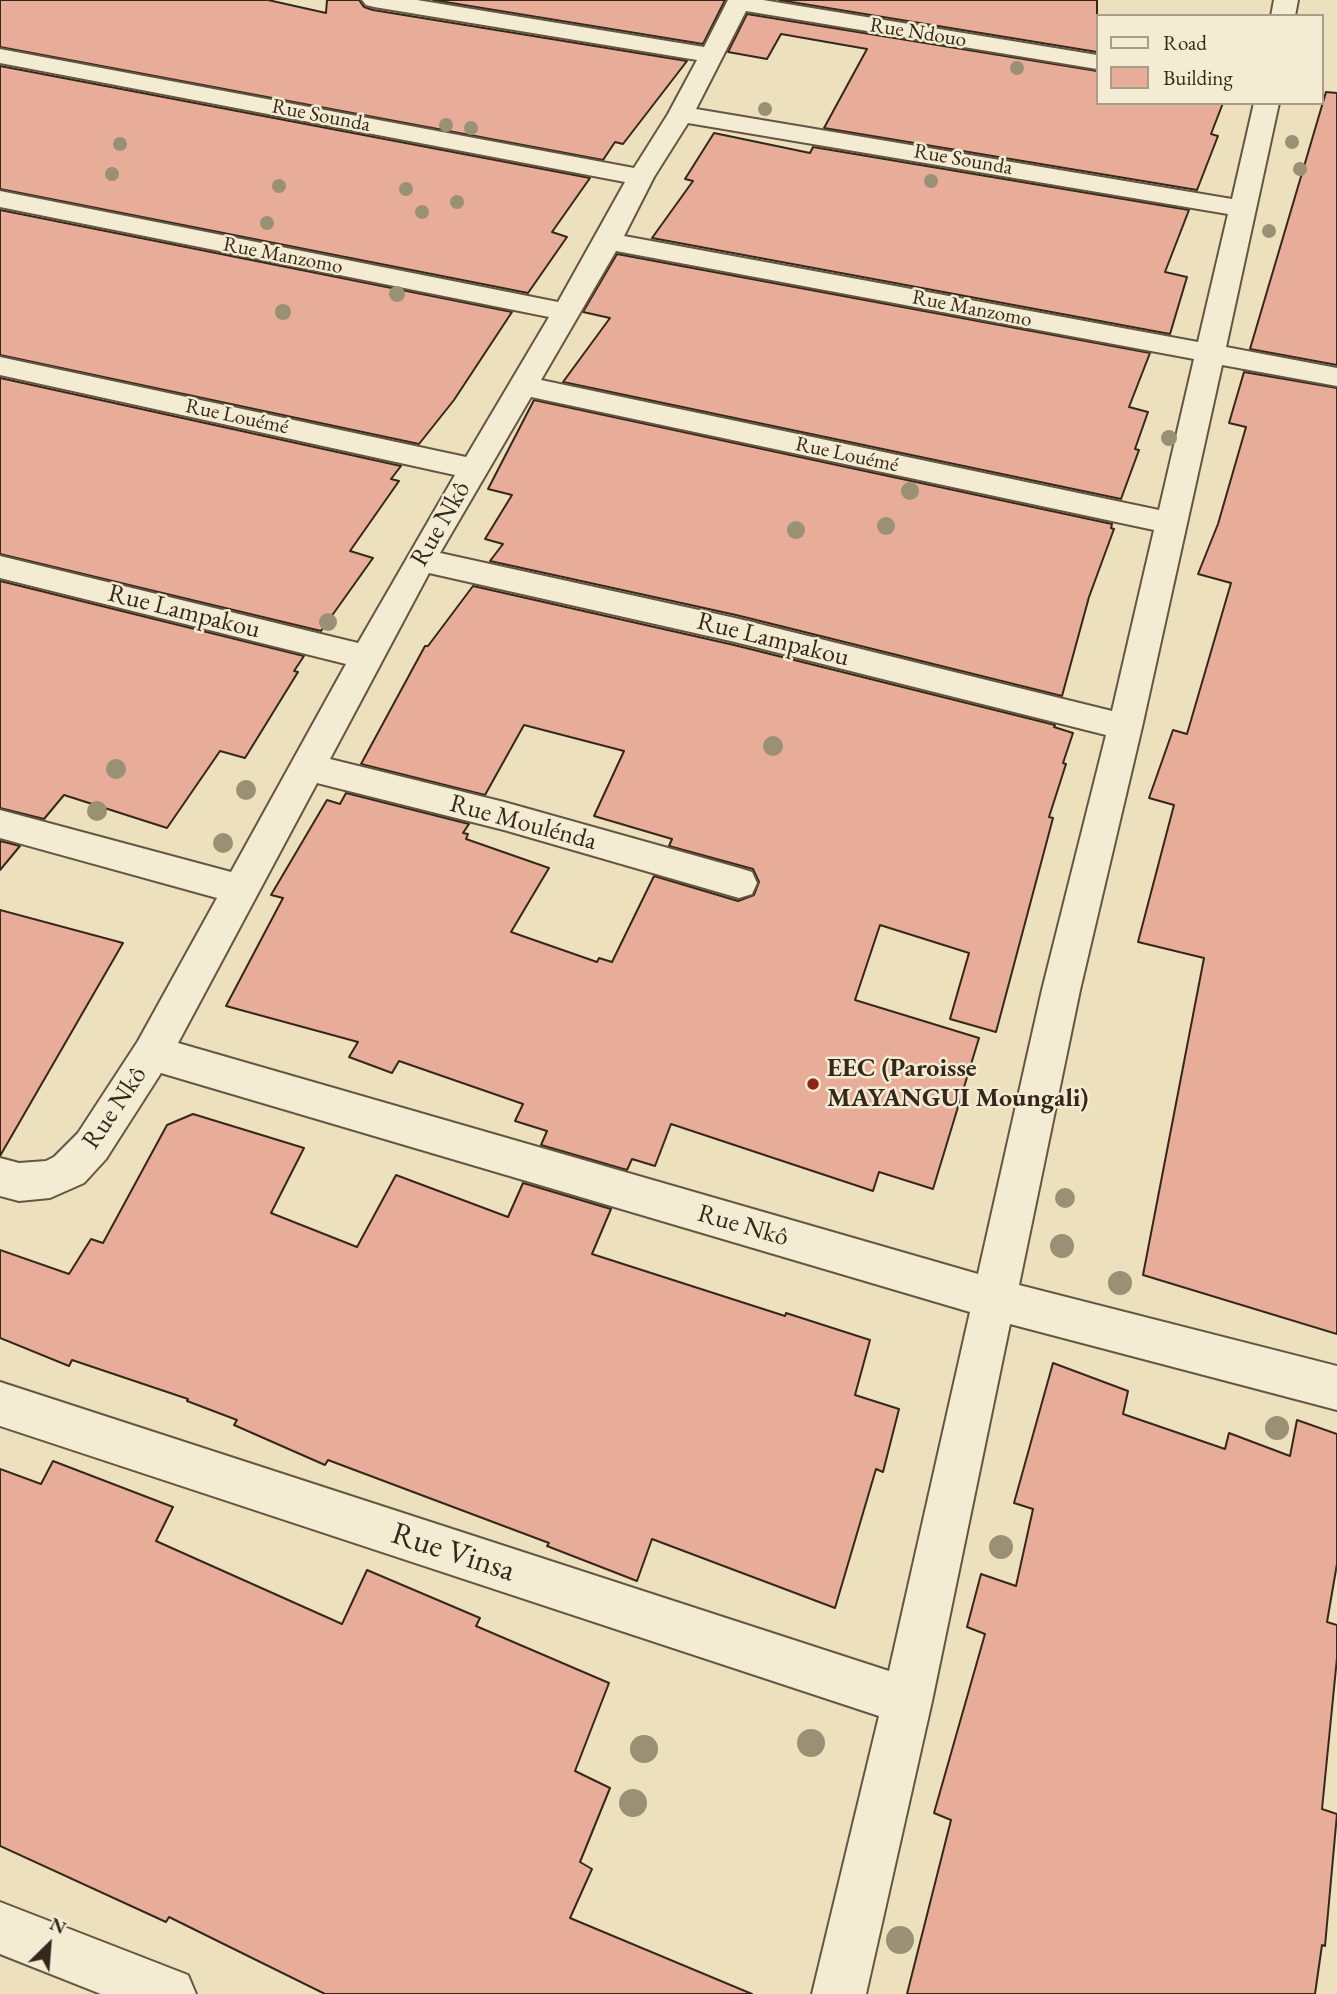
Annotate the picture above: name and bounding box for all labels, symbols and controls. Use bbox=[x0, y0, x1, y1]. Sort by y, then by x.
street label: Rue Ndouo bbox=[868, 13, 968, 53]
legend bbox=[1096, 14, 1323, 105]
text: Road bbox=[1163, 29, 1207, 56]
text: Building bbox=[1163, 64, 1233, 91]
street label: Rue Sounda bbox=[270, 94, 372, 138]
street label: Rue Sounda bbox=[912, 139, 1014, 181]
street label: Rue Manzomo bbox=[221, 232, 345, 280]
street label: Rue Manzomo bbox=[910, 285, 1034, 333]
street label: Rue Louémé bbox=[183, 394, 291, 440]
street label: Rue Louémé bbox=[793, 432, 901, 478]
street label: Rue Nkô bbox=[404, 476, 478, 572]
street label: Rue Lampakou bbox=[105, 578, 263, 646]
street label: Rue Lampakou bbox=[694, 606, 852, 674]
street label: Rue Moulénda bbox=[446, 788, 600, 858]
place label: EEC (Paroisse MAYANGUI Moungali) bbox=[827, 1053, 1088, 1114]
street label: Rue Nkô bbox=[76, 1061, 154, 1155]
marker: EEC (Paroisse MAYANGUI Moungali) bbox=[805, 1076, 821, 1092]
street label: Rue Nkô bbox=[694, 1198, 792, 1254]
street label: Rue Vinsa bbox=[387, 1515, 519, 1591]
north arrow bbox=[14, 1910, 84, 1980]
text: N bbox=[46, 1911, 70, 1940]

